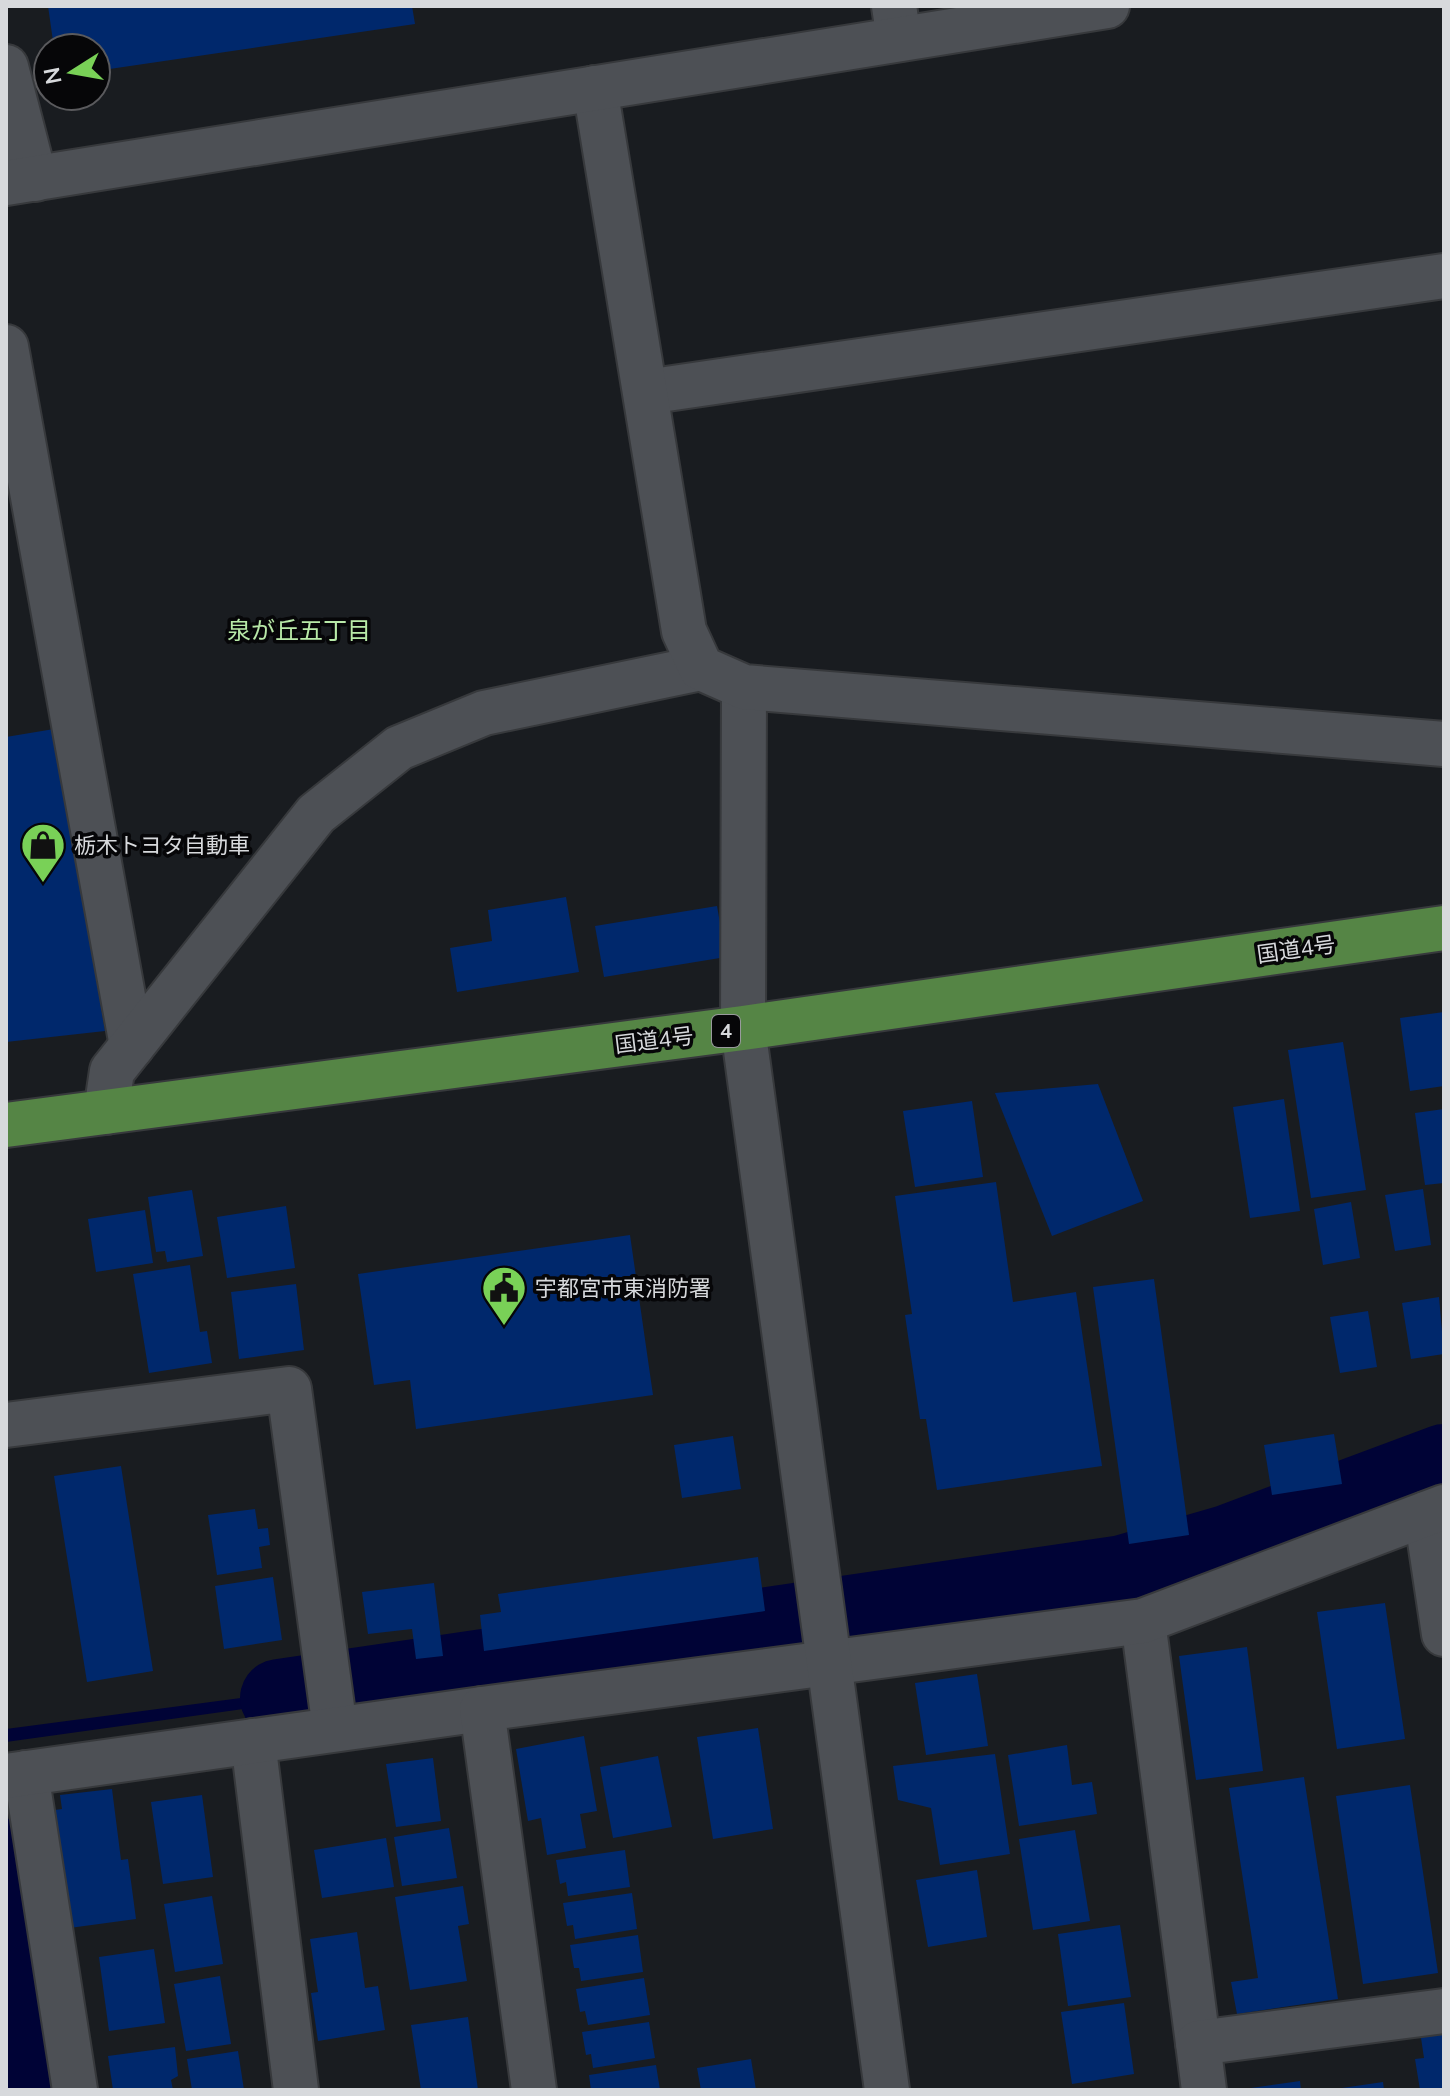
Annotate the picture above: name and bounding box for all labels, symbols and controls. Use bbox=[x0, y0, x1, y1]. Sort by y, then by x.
north arrow bbox=[32, 32, 112, 112]
text: N bbox=[37, 65, 68, 87]
district label: 泉が丘五丁目 bbox=[227, 615, 371, 645]
shop icon: 栃木トヨタ自動車 bbox=[19, 821, 67, 884]
place label: 栃木トヨタ自動車 bbox=[74, 831, 250, 859]
street label: 国道4号 bbox=[1255, 930, 1337, 968]
road number: 4 bbox=[712, 1015, 740, 1047]
street label: 国道4号 bbox=[613, 1021, 695, 1059]
public building icon: 宇都宮市東消防署 bbox=[480, 1264, 528, 1327]
place label: 宇都宮市東消防署 bbox=[535, 1274, 711, 1302]

